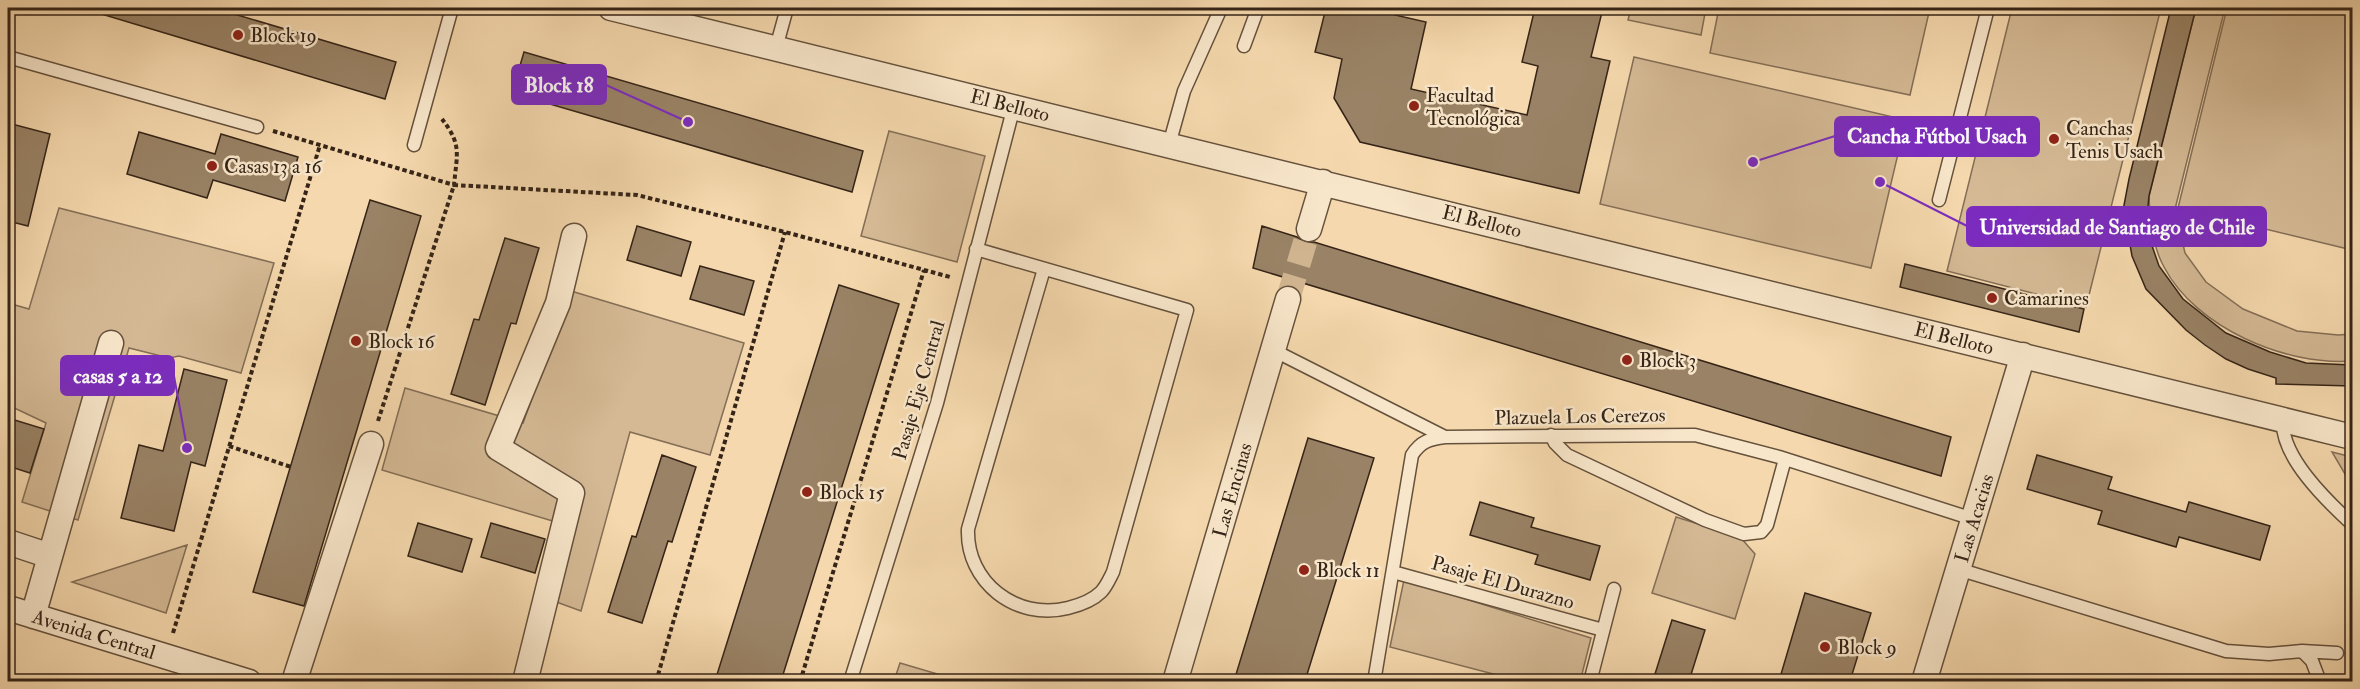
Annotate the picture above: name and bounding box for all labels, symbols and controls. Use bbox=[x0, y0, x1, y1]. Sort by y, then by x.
place label: Block 19 bbox=[250, 23, 317, 48]
marker: Block 19 bbox=[231, 28, 245, 42]
callout: Block 18 bbox=[512, 65, 606, 104]
text: Block 18 bbox=[524, 72, 594, 99]
place label: Facultad Tecnológica bbox=[1426, 83, 1521, 131]
street label: El Belloto bbox=[968, 84, 1052, 127]
marker: Facultad Tecnológica bbox=[1407, 99, 1421, 113]
place label: Canchas Tenis Usach bbox=[2066, 116, 2164, 164]
callout: Cancha Fútbol Usach bbox=[1835, 117, 2039, 156]
text: Cancha Fútbol Usach bbox=[1847, 123, 2027, 150]
marker: Canchas Tenis Usach bbox=[2047, 132, 2061, 146]
place label: Casas 13 a 16 bbox=[224, 154, 322, 179]
marker: Casas 13 a 16 bbox=[205, 159, 219, 173]
street label: El Belloto bbox=[1440, 200, 1524, 243]
callout: Universidad de Santiago de Chile bbox=[1967, 207, 2266, 246]
text: Universidad de Santiago de Chile bbox=[1979, 214, 2255, 241]
place label: Camarines bbox=[2004, 286, 2089, 311]
marker: Camarines bbox=[1985, 291, 1999, 305]
street label: El Belloto bbox=[1912, 317, 1996, 360]
street label: Pasaje Eje Central bbox=[887, 318, 950, 463]
place label: Block 16 bbox=[368, 329, 436, 354]
marker: Block 16 bbox=[349, 334, 363, 348]
place label: Block 3 bbox=[1639, 348, 1696, 373]
marker: Block 3 bbox=[1620, 353, 1634, 367]
callout: casas 5 a 12 bbox=[61, 356, 174, 395]
text: casas 5 a 12 bbox=[73, 363, 163, 390]
street label: Plazuela Los Cerezos bbox=[1494, 403, 1666, 430]
street label: Las Encinas bbox=[1207, 440, 1258, 540]
street label: Las Acacias bbox=[1949, 471, 2000, 565]
place label: Block 15 bbox=[819, 480, 885, 505]
marker: Block 15 bbox=[800, 485, 814, 499]
street label: Pasaje El Durazno bbox=[1429, 550, 1577, 615]
place label: Block 11 bbox=[1316, 558, 1380, 583]
marker: Block 11 bbox=[1297, 563, 1311, 577]
street label: Avenida Central bbox=[28, 604, 158, 665]
place label: Block 9 bbox=[1837, 635, 1897, 660]
marker: Block 9 bbox=[1818, 640, 1832, 654]

